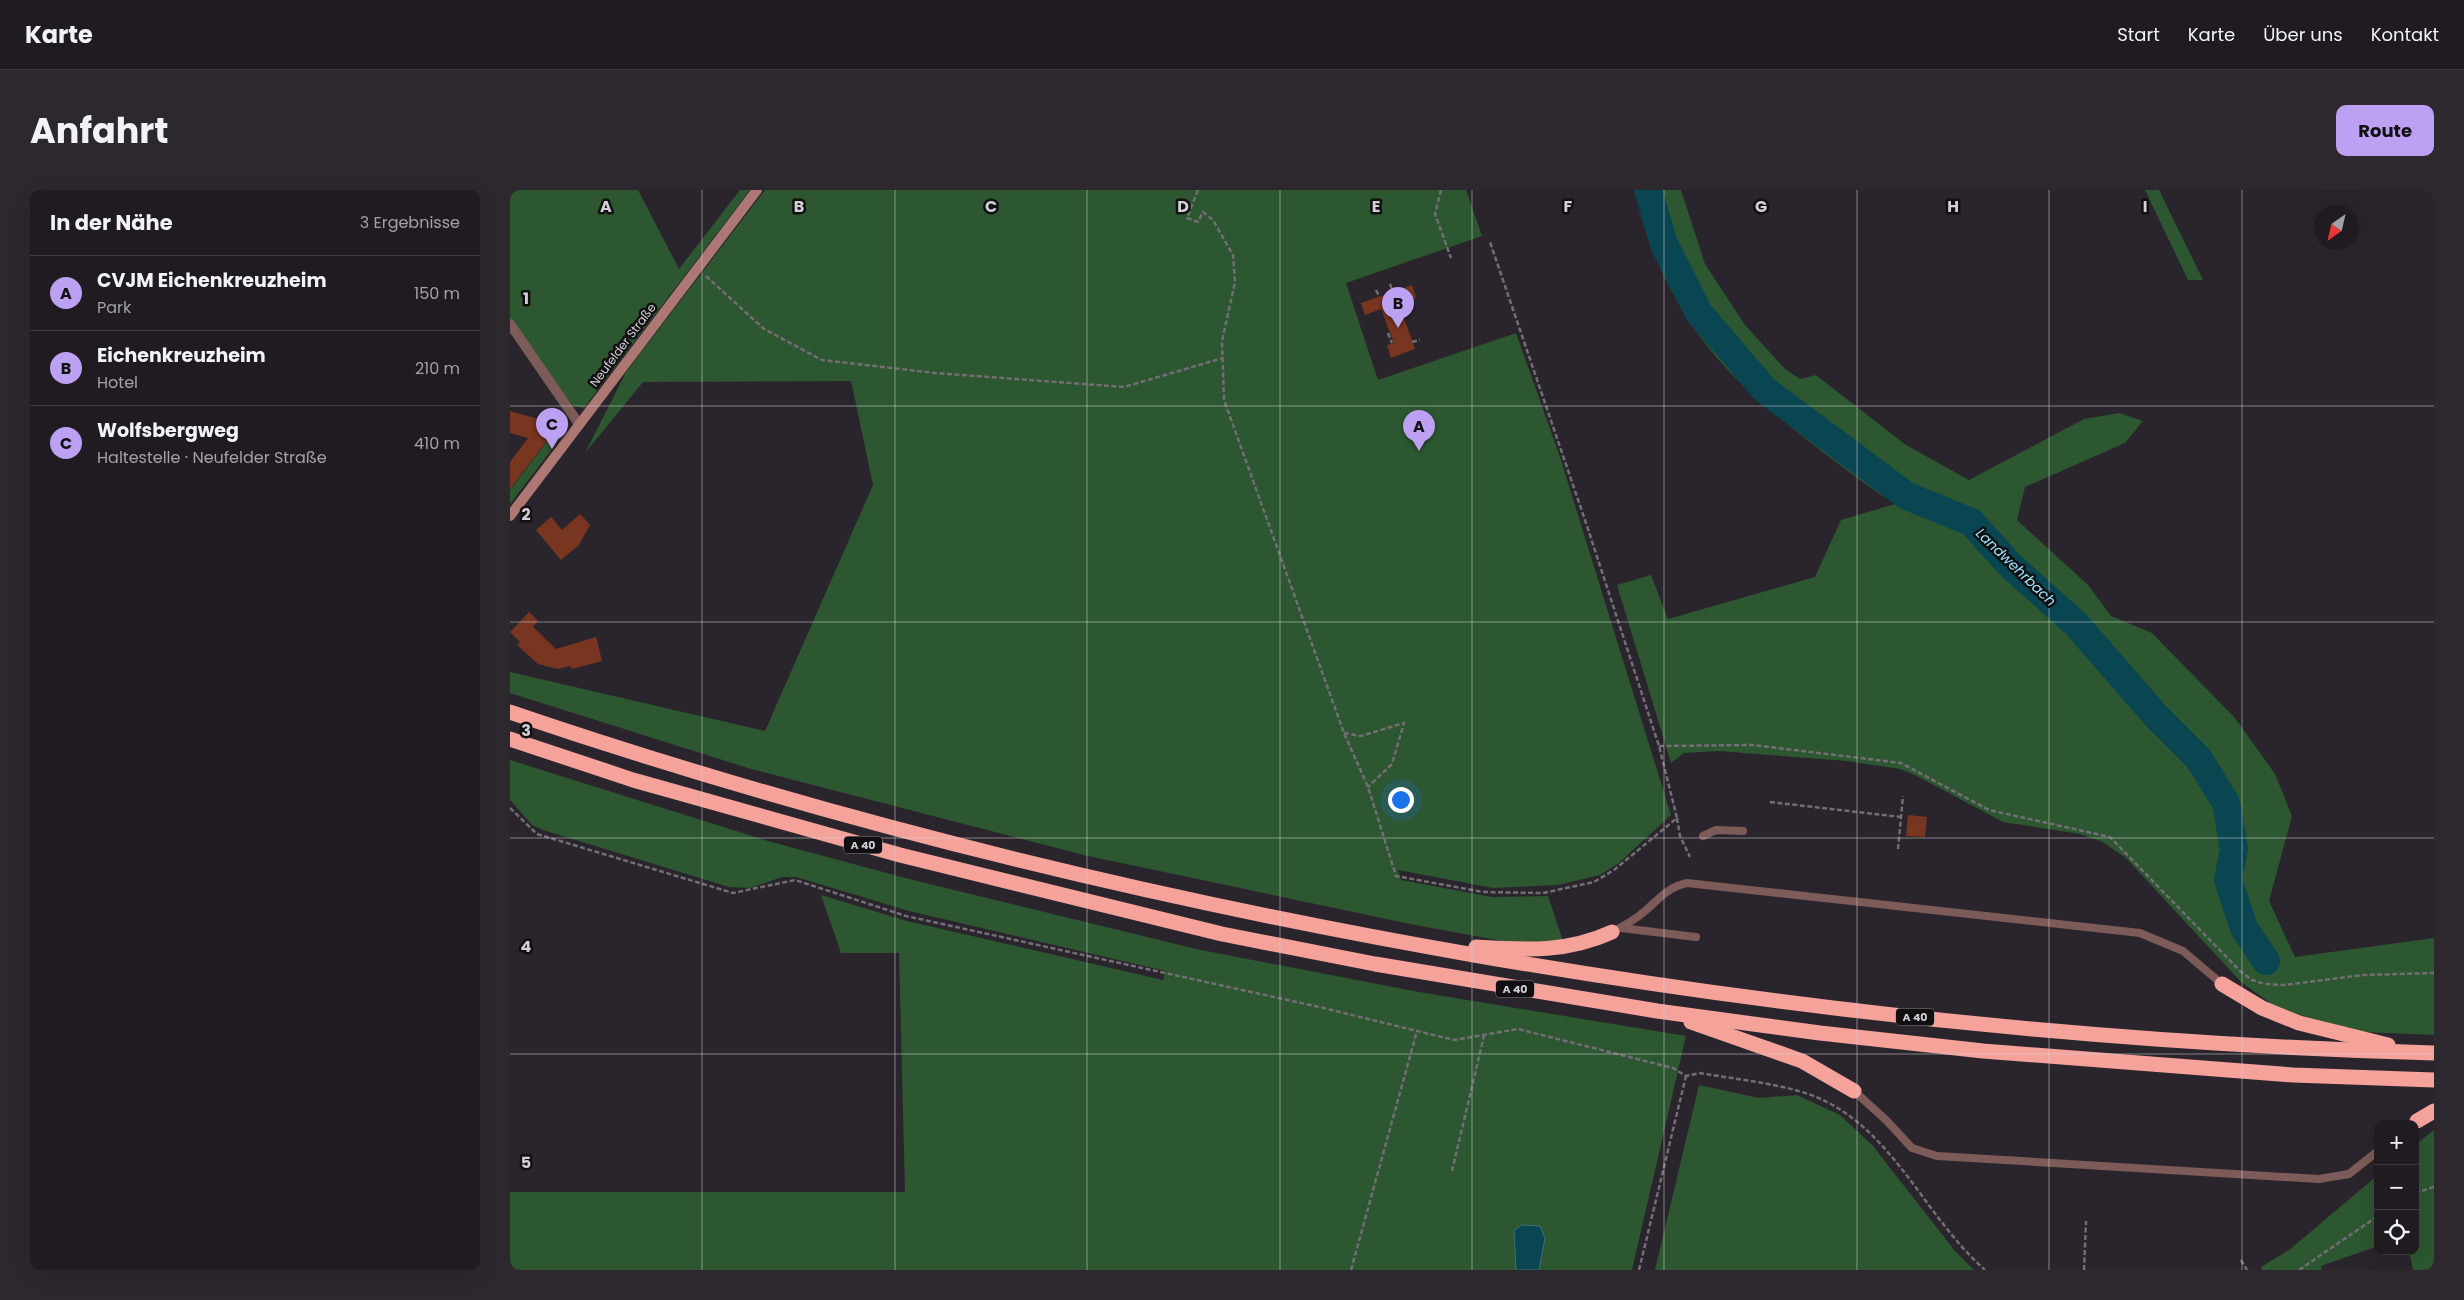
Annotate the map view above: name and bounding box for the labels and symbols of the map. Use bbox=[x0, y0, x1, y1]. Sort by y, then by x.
text: A bbox=[600, 195, 612, 218]
text: B bbox=[794, 195, 804, 218]
text: C bbox=[985, 195, 997, 218]
text: D bbox=[1177, 195, 1189, 218]
text: E bbox=[1372, 195, 1380, 218]
text: F bbox=[1564, 195, 1573, 218]
text: G bbox=[1755, 195, 1767, 218]
text: H bbox=[1947, 195, 1959, 218]
text: I bbox=[2143, 195, 2147, 218]
north arrow bbox=[2314, 205, 2359, 250]
text: 1 bbox=[523, 287, 529, 310]
pin: B bbox=[1382, 287, 1414, 328]
street label: Neufelder Straße bbox=[585, 299, 660, 390]
pin: C bbox=[536, 408, 568, 449]
pin: A bbox=[1403, 410, 1435, 451]
text: 2 bbox=[521, 503, 531, 526]
water label: Landwehrbach bbox=[1971, 523, 2061, 611]
text: 3 bbox=[521, 719, 531, 742]
your location bbox=[1388, 787, 1414, 813]
road number: A 40 bbox=[844, 836, 882, 854]
text: 4 bbox=[521, 935, 532, 958]
road number: A 40 bbox=[1496, 981, 1534, 998]
road number: A 40 bbox=[1896, 1009, 1934, 1026]
text: 5 bbox=[521, 1151, 531, 1174]

